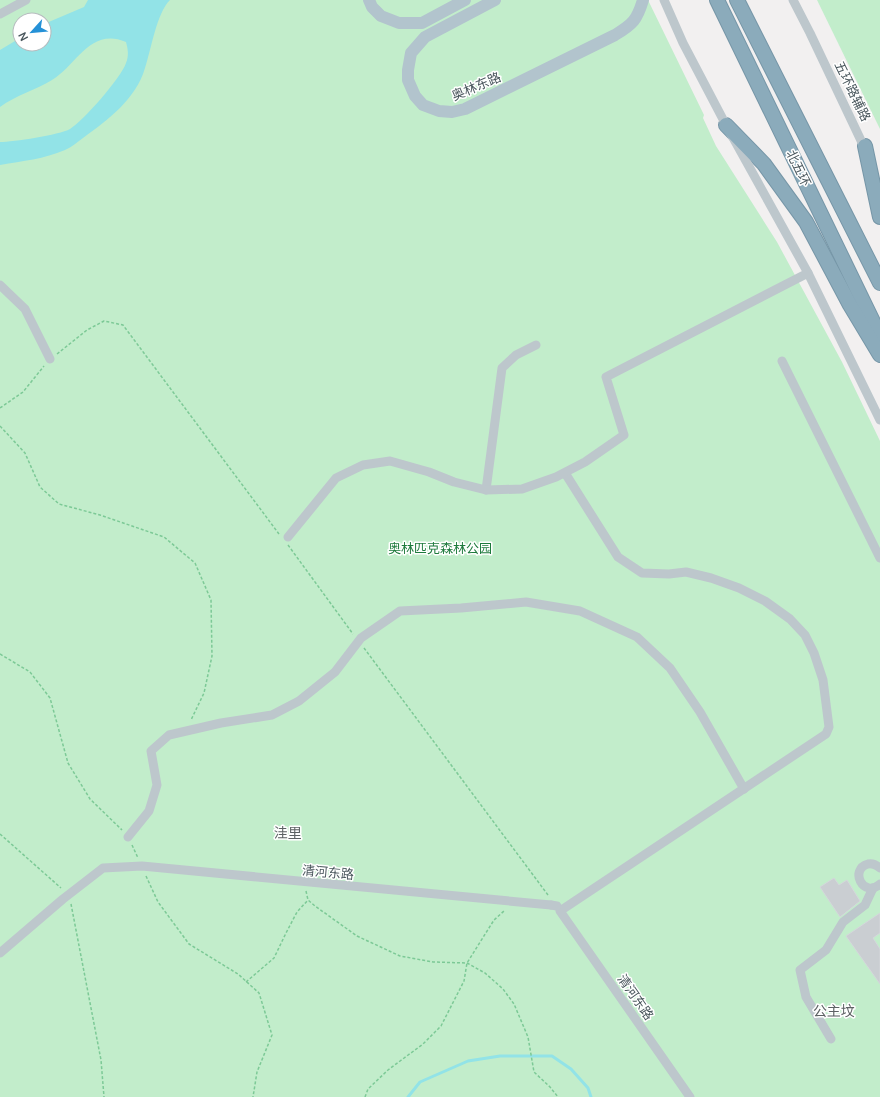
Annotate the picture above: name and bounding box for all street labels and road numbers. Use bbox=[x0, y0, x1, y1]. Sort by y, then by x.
street label: 五环路辅路 bbox=[831, 58, 875, 124]
street label: 奥林东路 bbox=[449, 68, 503, 104]
street label: 北五环 bbox=[782, 147, 816, 189]
street label: 清河东路 bbox=[301, 861, 355, 883]
street label: 清河东路 bbox=[614, 971, 658, 1023]

